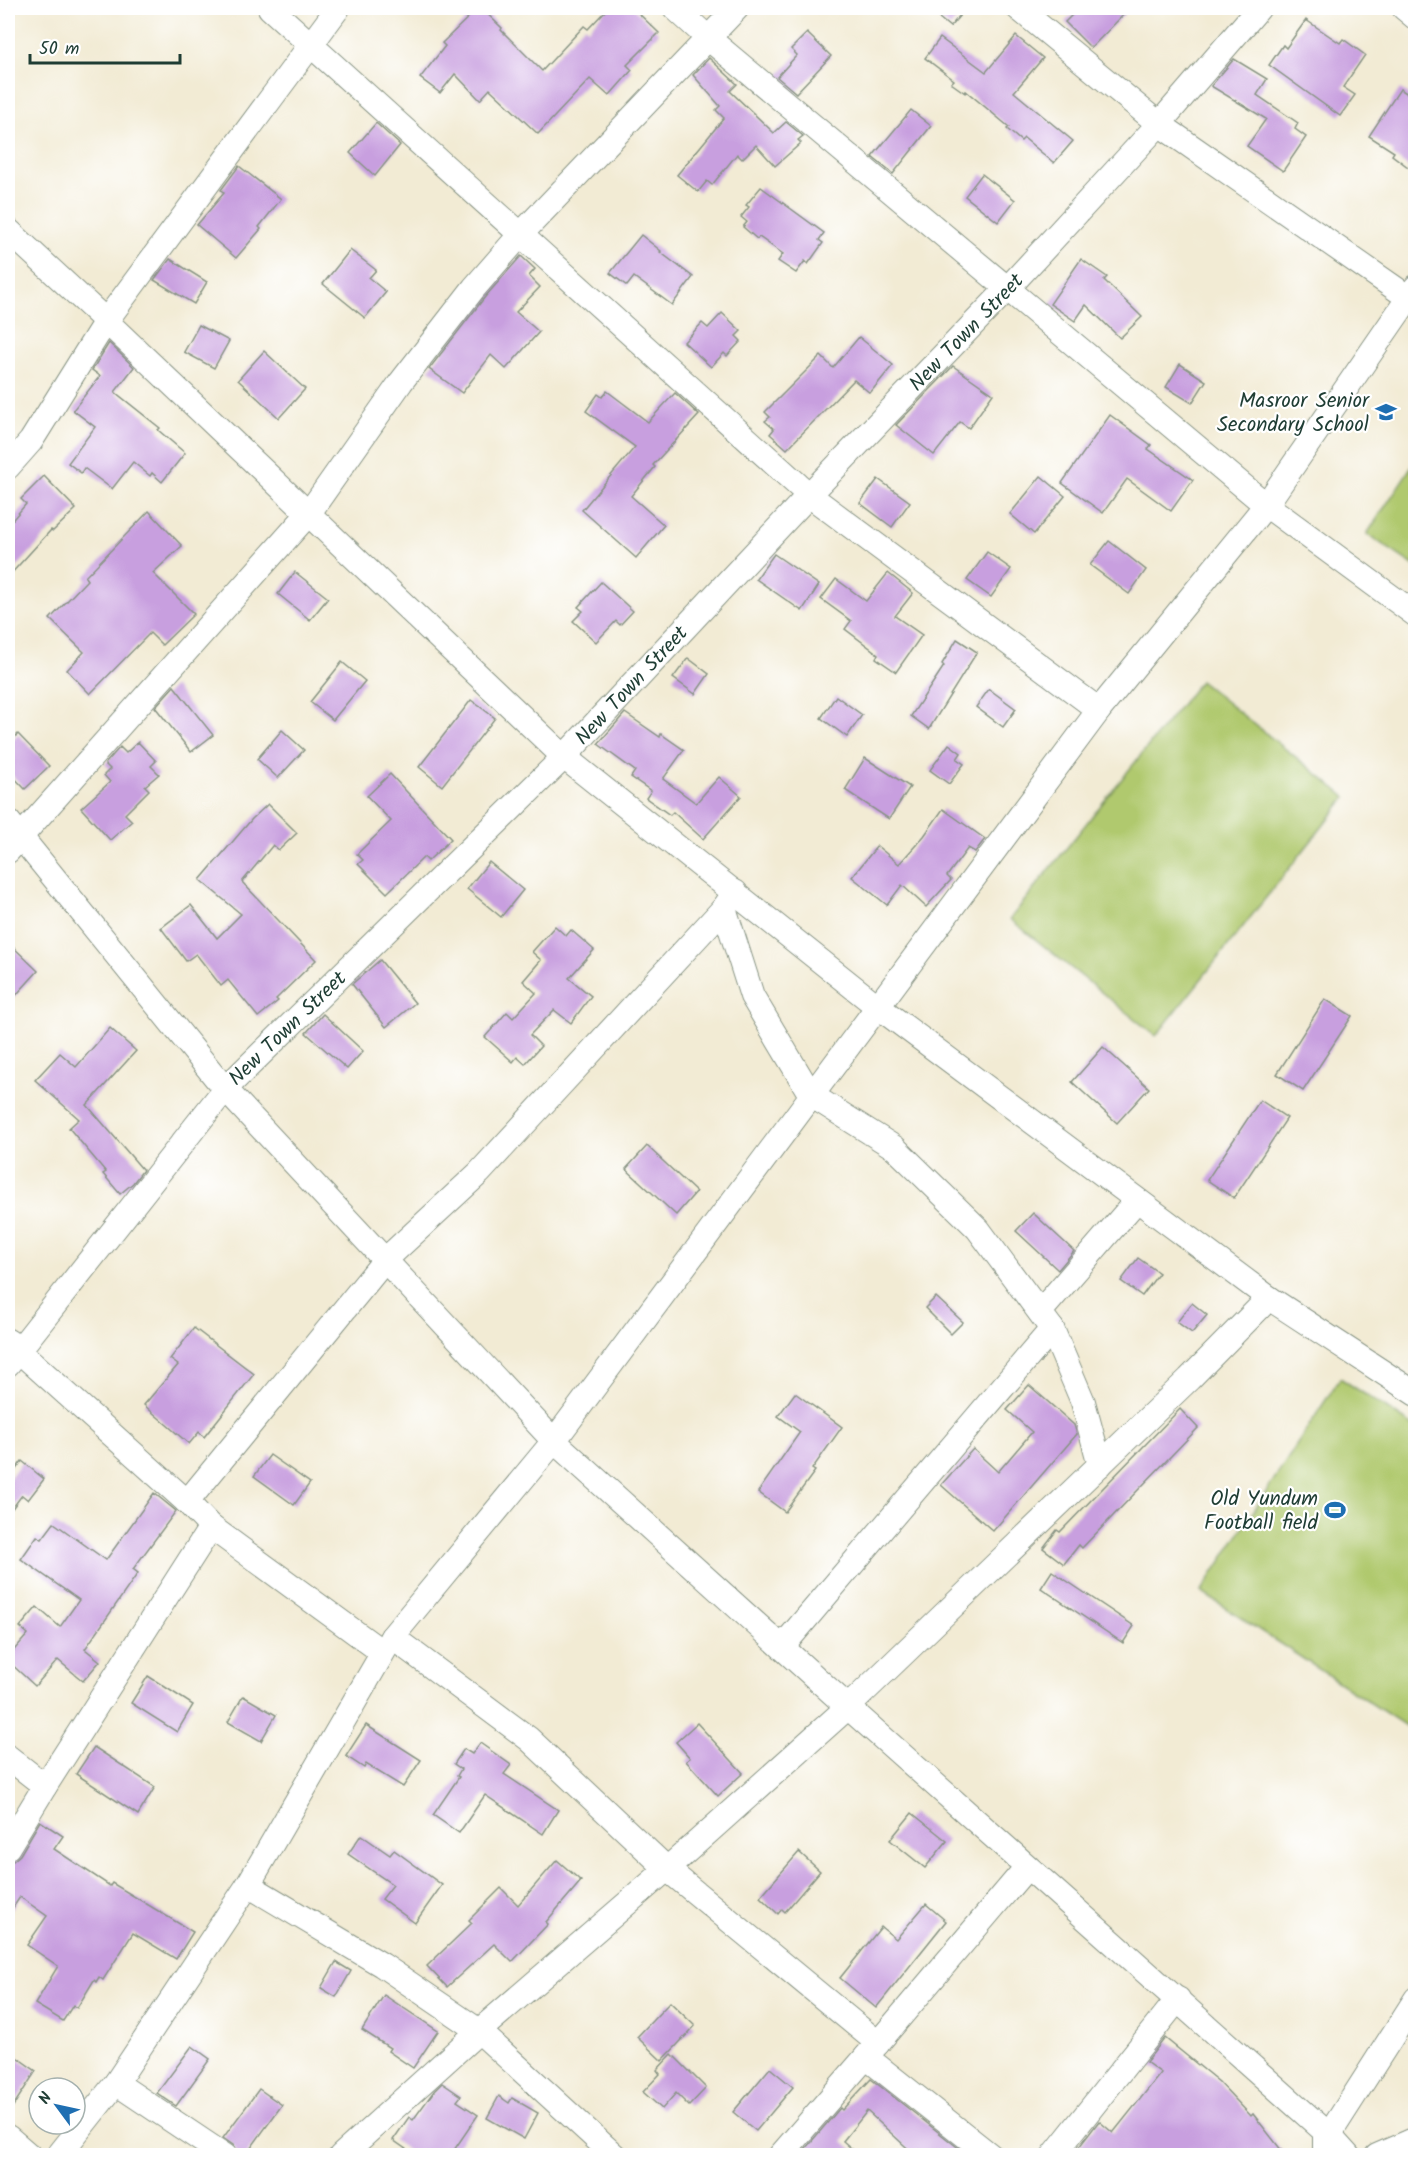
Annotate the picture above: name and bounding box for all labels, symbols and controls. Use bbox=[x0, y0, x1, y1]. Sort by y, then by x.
scale bar bbox=[30, 27, 180, 65]
text: 50 m bbox=[39, 35, 79, 64]
street label: New Town Street bbox=[902, 266, 1033, 400]
place label: Masroor Senior Secondary School bbox=[1217, 385, 1370, 442]
school or university icon: Masroor Senior Secondary School bbox=[1374, 400, 1398, 424]
street label: New Town Street bbox=[568, 618, 697, 754]
street label: New Town Street bbox=[221, 963, 356, 1094]
place label: Old Yundum Football field bbox=[1204, 1483, 1319, 1540]
sports icon: Old Yundum Football field bbox=[1323, 1498, 1347, 1522]
north arrow bbox=[27, 2076, 87, 2136]
text: N bbox=[32, 2088, 59, 2110]

